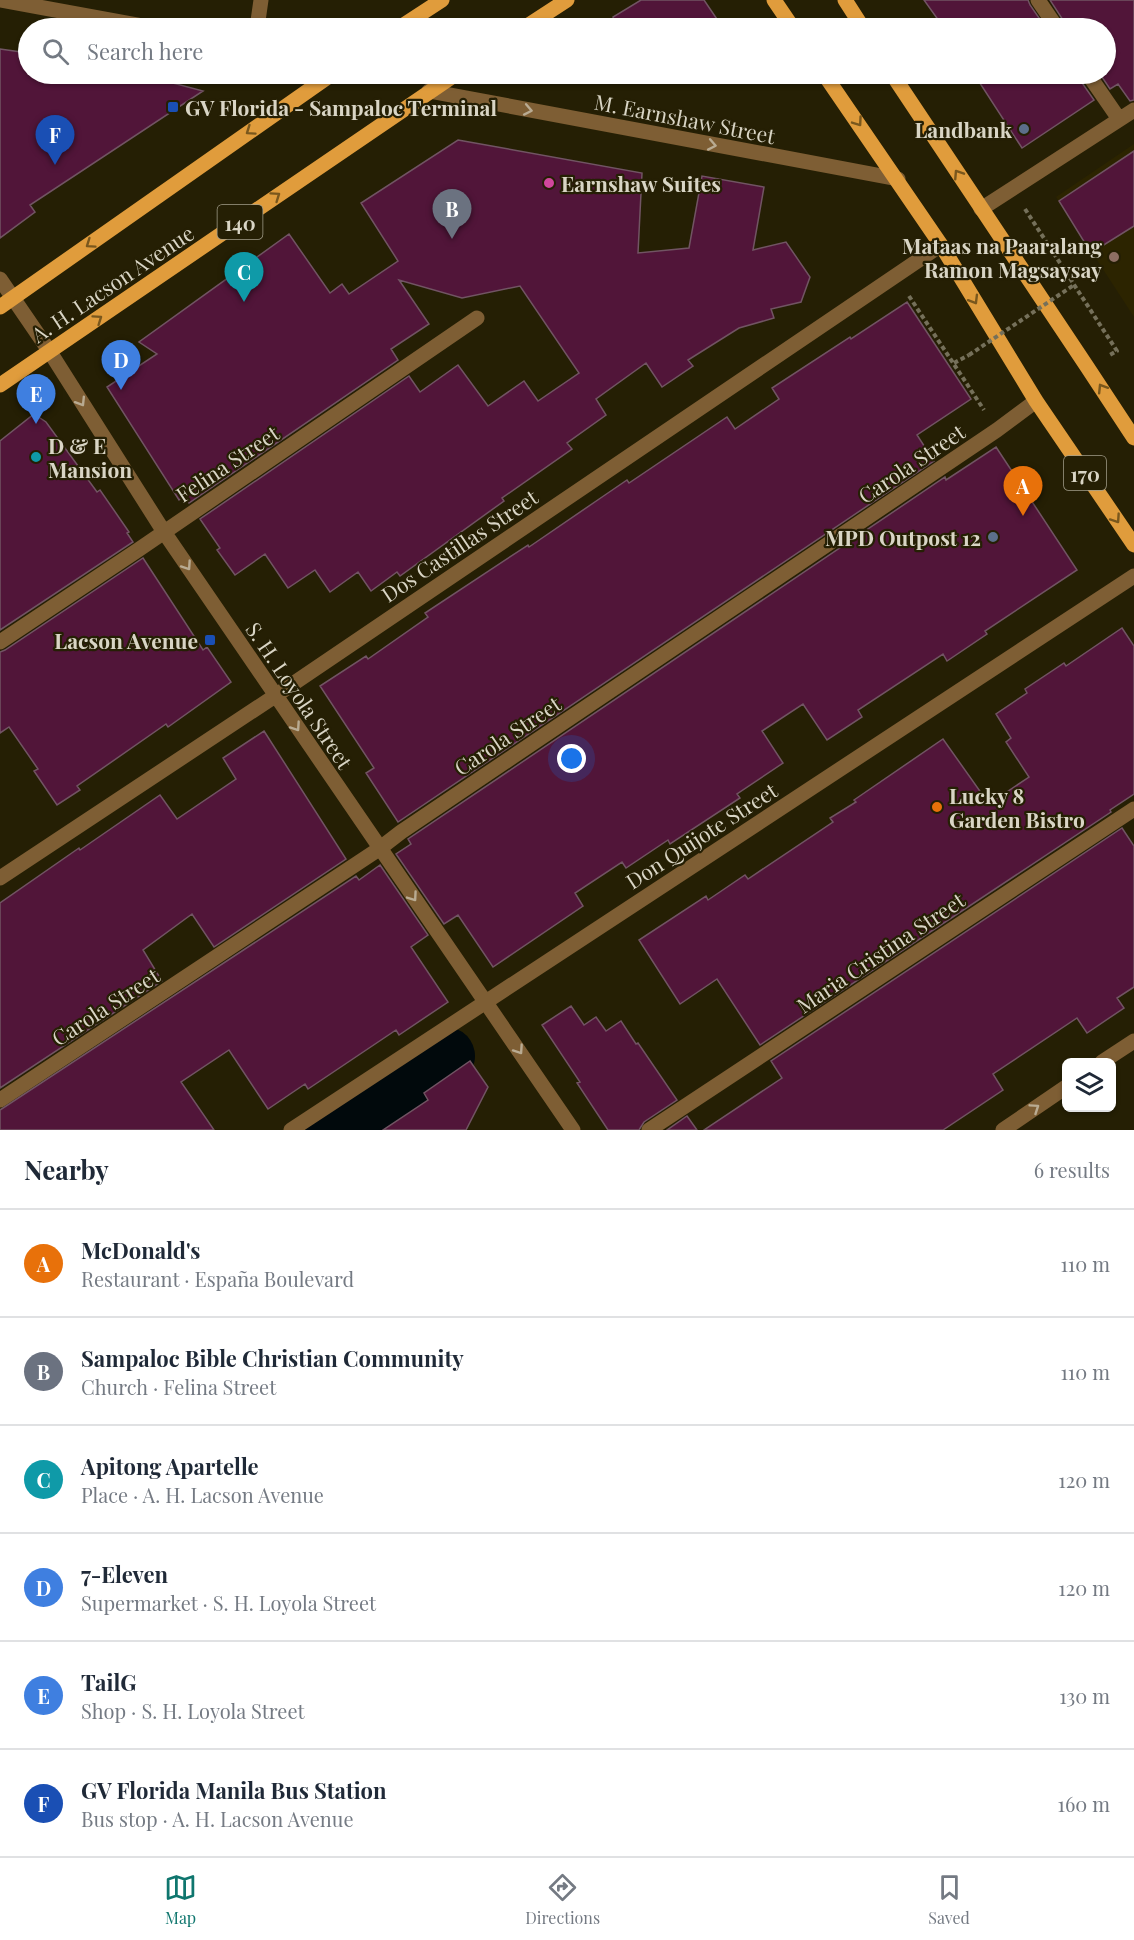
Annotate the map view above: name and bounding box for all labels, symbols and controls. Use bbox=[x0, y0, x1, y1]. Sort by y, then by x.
search box bbox=[18, 18, 1116, 84]
icon: search bbox=[39, 35, 72, 68]
text: Search here bbox=[87, 36, 203, 66]
street label: M. Earnshaw Street bbox=[592, 87, 778, 149]
place label: GV Florida - Sampaloc Terminal bbox=[185, 93, 497, 121]
marker: GV Florida - Sampaloc Terminal bbox=[166, 100, 180, 114]
one-way arrow bbox=[523, 103, 533, 116]
one-way arrow bbox=[851, 115, 862, 126]
place label: Landbank bbox=[914, 115, 1013, 143]
pin: F bbox=[36, 116, 74, 165]
marker: Landbank bbox=[1017, 122, 1031, 136]
one-way arrow bbox=[245, 124, 256, 135]
one-way arrow bbox=[707, 138, 717, 151]
place label: Earnshaw Suites bbox=[561, 169, 721, 197]
one-way arrow bbox=[955, 170, 966, 181]
marker: Earnshaw Suites bbox=[542, 176, 556, 190]
pin: B bbox=[432, 190, 472, 239]
one-way arrow bbox=[270, 192, 280, 204]
road number: 140 bbox=[218, 205, 262, 239]
street label: A. H. Lacson Avenue bbox=[24, 218, 199, 348]
place label: Mataas na Paaralang Ramon Magsaysay bbox=[902, 231, 1102, 283]
one-way arrow bbox=[86, 237, 97, 248]
marker: Mataas na Paaralang Ramon Magsaysay bbox=[1107, 250, 1121, 264]
pin: C bbox=[224, 252, 264, 302]
one-way arrow bbox=[967, 293, 978, 304]
one-way arrow bbox=[92, 315, 103, 326]
pin: D bbox=[102, 340, 140, 390]
pin: E bbox=[16, 374, 56, 424]
one-way arrow bbox=[1098, 384, 1110, 394]
one-way arrow bbox=[74, 395, 85, 406]
street label: Carola Street bbox=[852, 417, 970, 509]
street label: Felina Street bbox=[170, 418, 284, 508]
place label: D & E Mansion bbox=[48, 431, 132, 483]
marker: D & E Mansion bbox=[29, 450, 43, 464]
road number: 170 bbox=[1064, 456, 1106, 490]
pin: A bbox=[1004, 466, 1042, 516]
street label: Dos Castillas Street bbox=[375, 482, 543, 608]
one-way arrow bbox=[1109, 512, 1120, 523]
place label: MPD Outpost 12 bbox=[825, 523, 981, 551]
marker: MPD Outpost 12 bbox=[986, 530, 1000, 544]
one-way arrow bbox=[180, 559, 191, 570]
street label: S. H. Loyola Street bbox=[240, 616, 360, 774]
place label: Lacson Avenue bbox=[54, 626, 198, 654]
marker: Lacson Avenue bbox=[203, 633, 217, 647]
street label: Carola Street bbox=[448, 689, 566, 781]
one-way arrow bbox=[289, 720, 300, 731]
your location bbox=[557, 744, 586, 773]
street label: Don Quijote Street bbox=[620, 775, 783, 894]
place label: Lucky 8 Garden Bistro bbox=[949, 781, 1085, 833]
marker: Lucky 8 Garden Bistro bbox=[930, 800, 944, 814]
street label: Maria Cristina Street bbox=[791, 885, 970, 1019]
one-way arrow bbox=[406, 891, 417, 902]
street label: Carola Street bbox=[46, 960, 165, 1051]
one-way arrow bbox=[512, 1044, 523, 1055]
map controls bbox=[1062, 1058, 1116, 1112]
button: layers bbox=[1062, 1058, 1116, 1112]
one-way arrow bbox=[1028, 1104, 1039, 1115]
text: Nearby bbox=[24, 1152, 109, 1187]
text: 6 results bbox=[1034, 1156, 1110, 1183]
text: McDonald's bbox=[81, 1235, 200, 1265]
text: A bbox=[37, 1250, 50, 1277]
text: 110 m bbox=[1060, 1250, 1110, 1277]
text: Restaurant · España Boulevard bbox=[81, 1265, 354, 1292]
text: Sampaloc Bible Christian Community bbox=[81, 1343, 464, 1373]
text: B bbox=[37, 1358, 50, 1385]
text: 110 m bbox=[1060, 1358, 1110, 1385]
text: Church · Felina Street bbox=[81, 1373, 276, 1400]
text: Apitong Apartelle bbox=[81, 1451, 259, 1481]
text: C bbox=[36, 1466, 51, 1493]
text: 120 m bbox=[1058, 1466, 1110, 1493]
text: Place · A. H. Lacson Avenue bbox=[81, 1481, 324, 1508]
text: 7-Eleven bbox=[81, 1559, 168, 1589]
text: D bbox=[36, 1574, 51, 1601]
text: 120 m bbox=[1058, 1574, 1110, 1601]
text: Supermarket · S. H. Loyola Street bbox=[81, 1589, 376, 1616]
text: TailG bbox=[81, 1667, 136, 1697]
text: E bbox=[37, 1682, 50, 1709]
text: 130 m bbox=[1059, 1682, 1110, 1709]
text: Shop · S. H. Loyola Street bbox=[81, 1697, 305, 1724]
text: GV Florida Manila Bus Station bbox=[81, 1775, 387, 1805]
text: F bbox=[38, 1790, 49, 1817]
text: 160 m bbox=[1058, 1790, 1110, 1817]
text: Bus stop · A. H. Lacson Avenue bbox=[81, 1805, 354, 1832]
tab: Map bbox=[164, 1871, 197, 1928]
tab: Directions bbox=[525, 1871, 600, 1928]
tab: Saved bbox=[928, 1871, 970, 1928]

